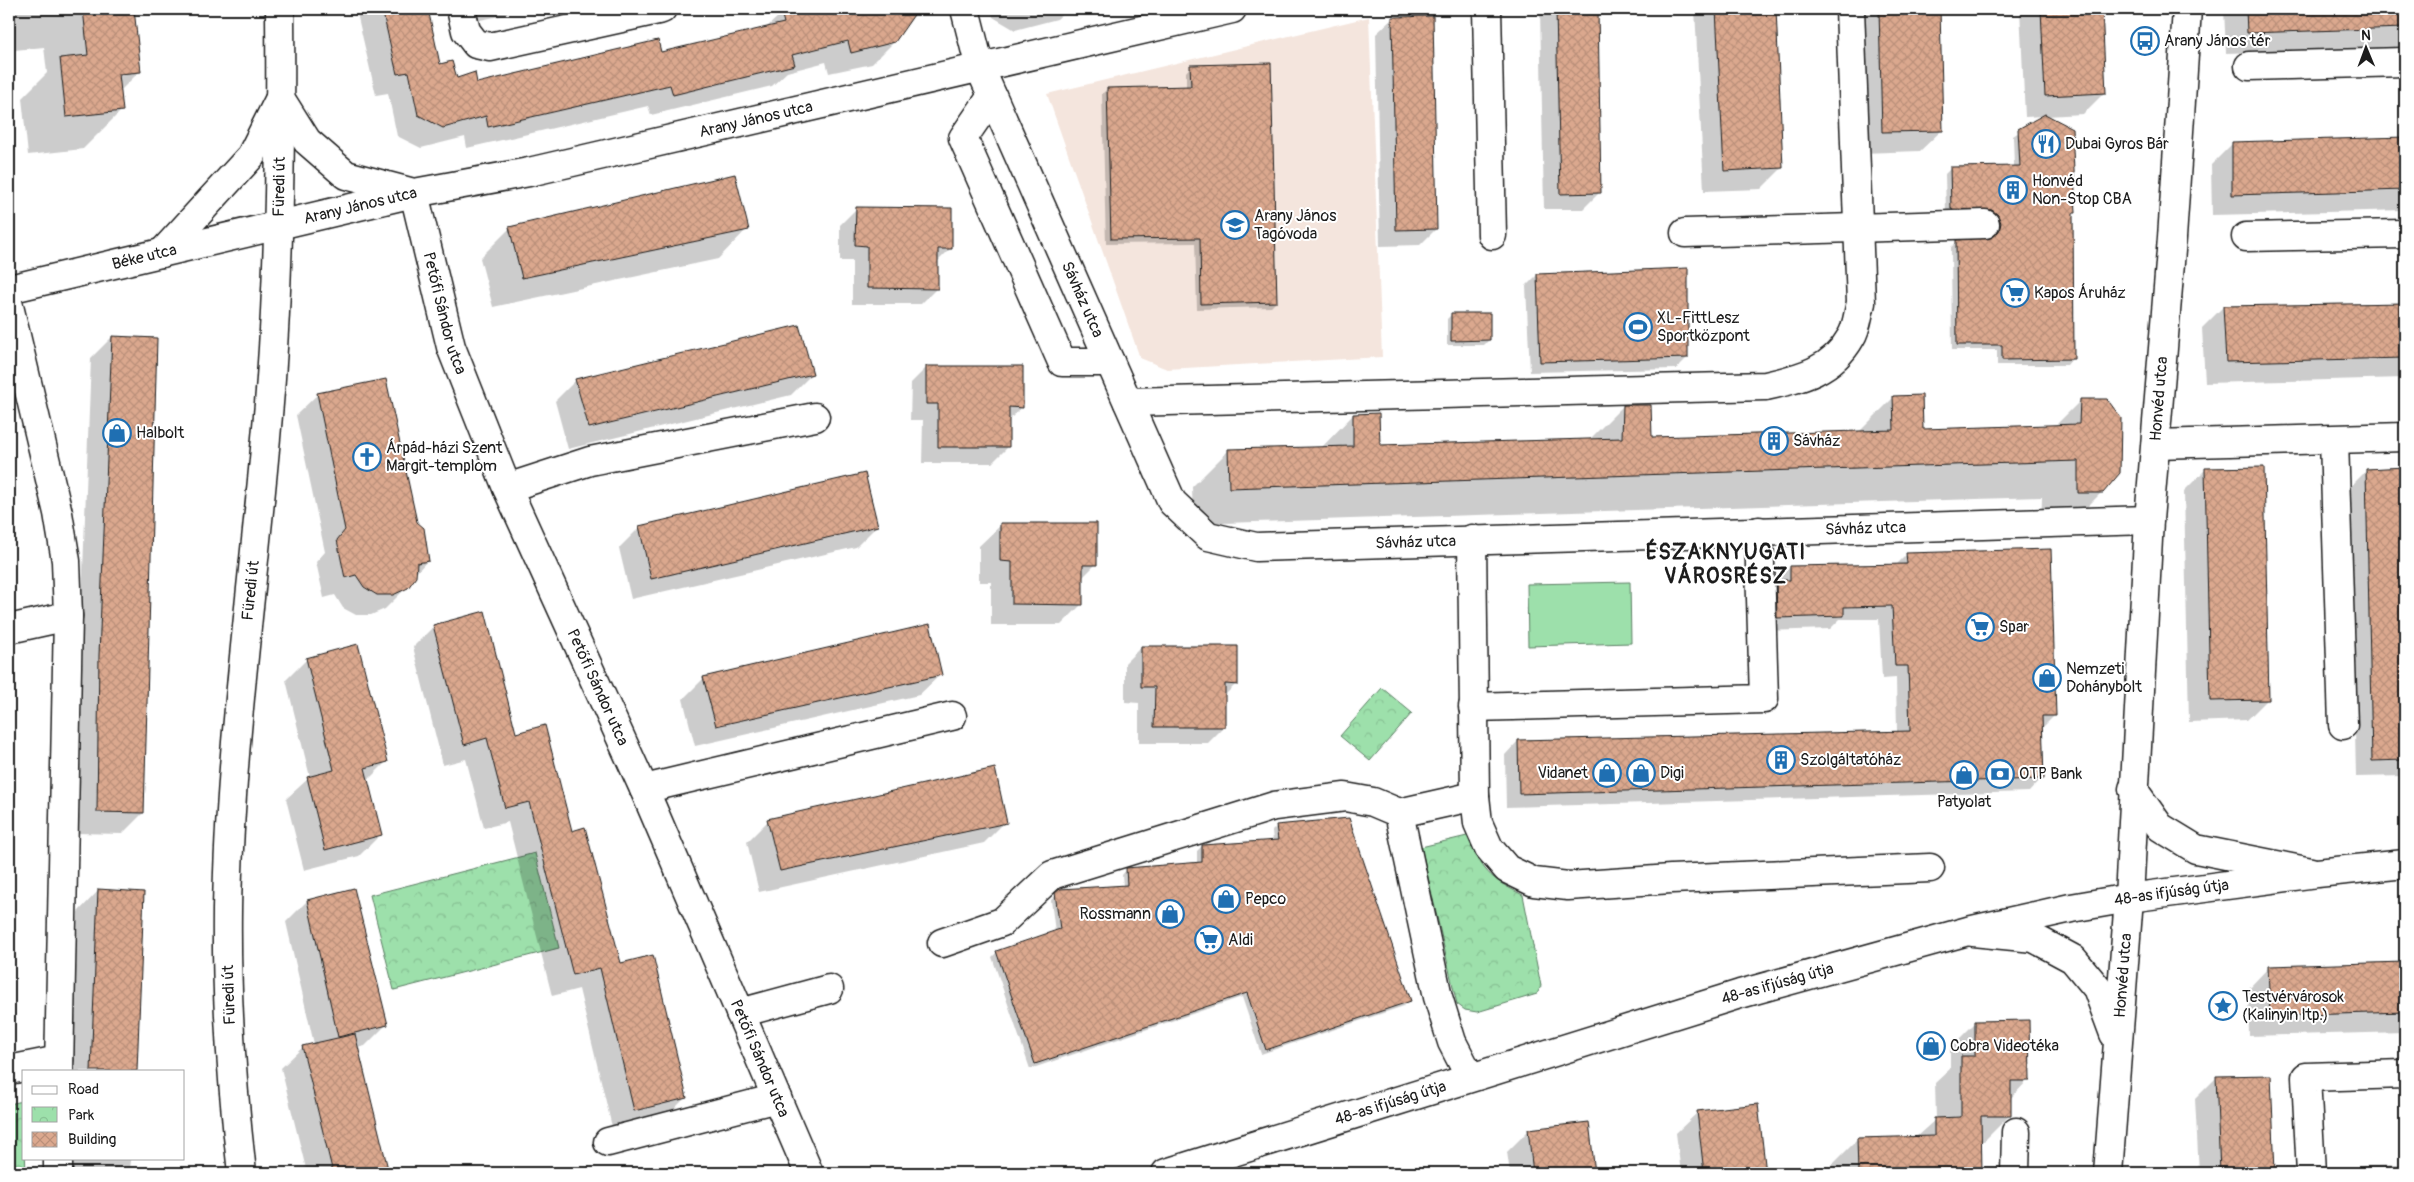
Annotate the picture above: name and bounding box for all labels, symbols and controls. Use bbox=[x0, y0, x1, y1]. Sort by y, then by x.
north arrow bbox=[2342, 22, 2392, 72]
bus stop icon: Arany János tér bbox=[2130, 26, 2160, 56]
text: N bbox=[2361, 27, 2371, 44]
place label: Arany János tér bbox=[2164, 31, 2271, 51]
street label: Arany János utca bbox=[697, 97, 815, 142]
restaurant icon: Dubai Gyros Bár bbox=[2031, 129, 2061, 159]
place label: Dubai Gyros Bár bbox=[2065, 134, 2169, 154]
street label: Füredi út bbox=[269, 156, 290, 217]
place label: Honvéd Non-Stop CBA bbox=[2032, 171, 2132, 209]
building icon: Honvéd Non-Stop CBA bbox=[1998, 175, 2028, 205]
street label: Arany János utca bbox=[302, 183, 419, 229]
place label: Arany János Tagóvoda bbox=[1254, 206, 1336, 244]
school or university icon: Arany János Tagóvoda bbox=[1220, 210, 1250, 240]
street label: Béke utca bbox=[110, 240, 179, 274]
street label: Petőfi Sándor utca bbox=[419, 250, 471, 377]
street label: Sávház utca bbox=[1057, 258, 1108, 341]
supermarket icon: Kapos Áruház bbox=[2000, 278, 2030, 308]
place label: Kapos Áruház bbox=[2034, 283, 2126, 303]
place label: XL-FittLesz Sportközpont bbox=[1657, 308, 1750, 346]
sports icon: XL-FittLesz Sportközpont bbox=[1623, 312, 1653, 342]
street label: Honvéd utca bbox=[2145, 356, 2172, 442]
shop icon: Halbolt bbox=[102, 418, 132, 448]
place label: Halbolt bbox=[136, 423, 185, 443]
building icon: Sávház bbox=[1759, 426, 1789, 456]
place label: Sávház bbox=[1793, 431, 1840, 451]
place label: Árpád-házi Szent Margit-templom bbox=[386, 438, 503, 476]
church icon: Árpád-házi Szent Margit-templom bbox=[352, 442, 382, 472]
street label: Sávház utca bbox=[1825, 517, 1906, 540]
street label: Sávház utca bbox=[1375, 531, 1456, 553]
district label: ÉSZAKNYUGATI VÁROSRÉSZ bbox=[1646, 538, 1806, 590]
street label: Füredi út bbox=[238, 559, 264, 622]
supermarket icon: Spar bbox=[1965, 612, 1995, 642]
place label: Spar bbox=[1999, 617, 2029, 637]
street label: Petőfi Sándor utca bbox=[562, 626, 633, 749]
place label: Nemzeti Dohánybolt bbox=[2066, 659, 2142, 697]
shop icon: Nemzeti Dohánybolt bbox=[2032, 663, 2062, 693]
building icon: Szolgáltatóház bbox=[1766, 745, 1796, 775]
place label: Szolgáltatóház bbox=[1800, 750, 1901, 770]
shop icon: Vidanet bbox=[1592, 758, 1622, 788]
shop icon: Digi bbox=[1626, 758, 1656, 788]
bank icon: OTP Bank bbox=[1985, 759, 2015, 789]
shop icon: Patyolat bbox=[1949, 760, 1979, 790]
place label: Vidanet bbox=[1537, 763, 1589, 783]
place label: Digi bbox=[1660, 763, 1684, 783]
place label: OTP Bank bbox=[2019, 764, 2082, 784]
place label: Patyolat bbox=[1937, 792, 1992, 812]
street label: 48-as ifjúság útja bbox=[2112, 875, 2230, 910]
shop icon: Pepco bbox=[1211, 884, 1241, 914]
place label: Pepco bbox=[1245, 889, 1286, 909]
shop icon: Rossmann bbox=[1155, 899, 1185, 929]
place label: Rossmann bbox=[1080, 904, 1151, 924]
supermarket icon: Aldi bbox=[1194, 925, 1224, 955]
place label: Aldi bbox=[1228, 930, 1253, 950]
street label: Honvéd utca bbox=[2110, 933, 2136, 1019]
street label: 48-as ifjúság útja bbox=[1719, 959, 1836, 1009]
street label: Füredi út bbox=[218, 964, 240, 1025]
place label: Testvérvárosok (Kalinyin ltp.) bbox=[2242, 987, 2344, 1025]
place icon: Testvérvárosok (Kalinyin ltp.) bbox=[2208, 991, 2238, 1021]
street label: Petőfi Sándor utca bbox=[726, 996, 794, 1120]
shop icon: Cobra Videotéka bbox=[1916, 1031, 1946, 1061]
place label: Cobra Videotéka bbox=[1950, 1036, 2059, 1056]
legend bbox=[22, 1070, 185, 1160]
street label: 48-as ifjúság útja bbox=[1332, 1076, 1449, 1130]
text: Road bbox=[68, 1080, 99, 1099]
text: Park bbox=[68, 1106, 95, 1125]
text: Building bbox=[68, 1130, 116, 1149]

